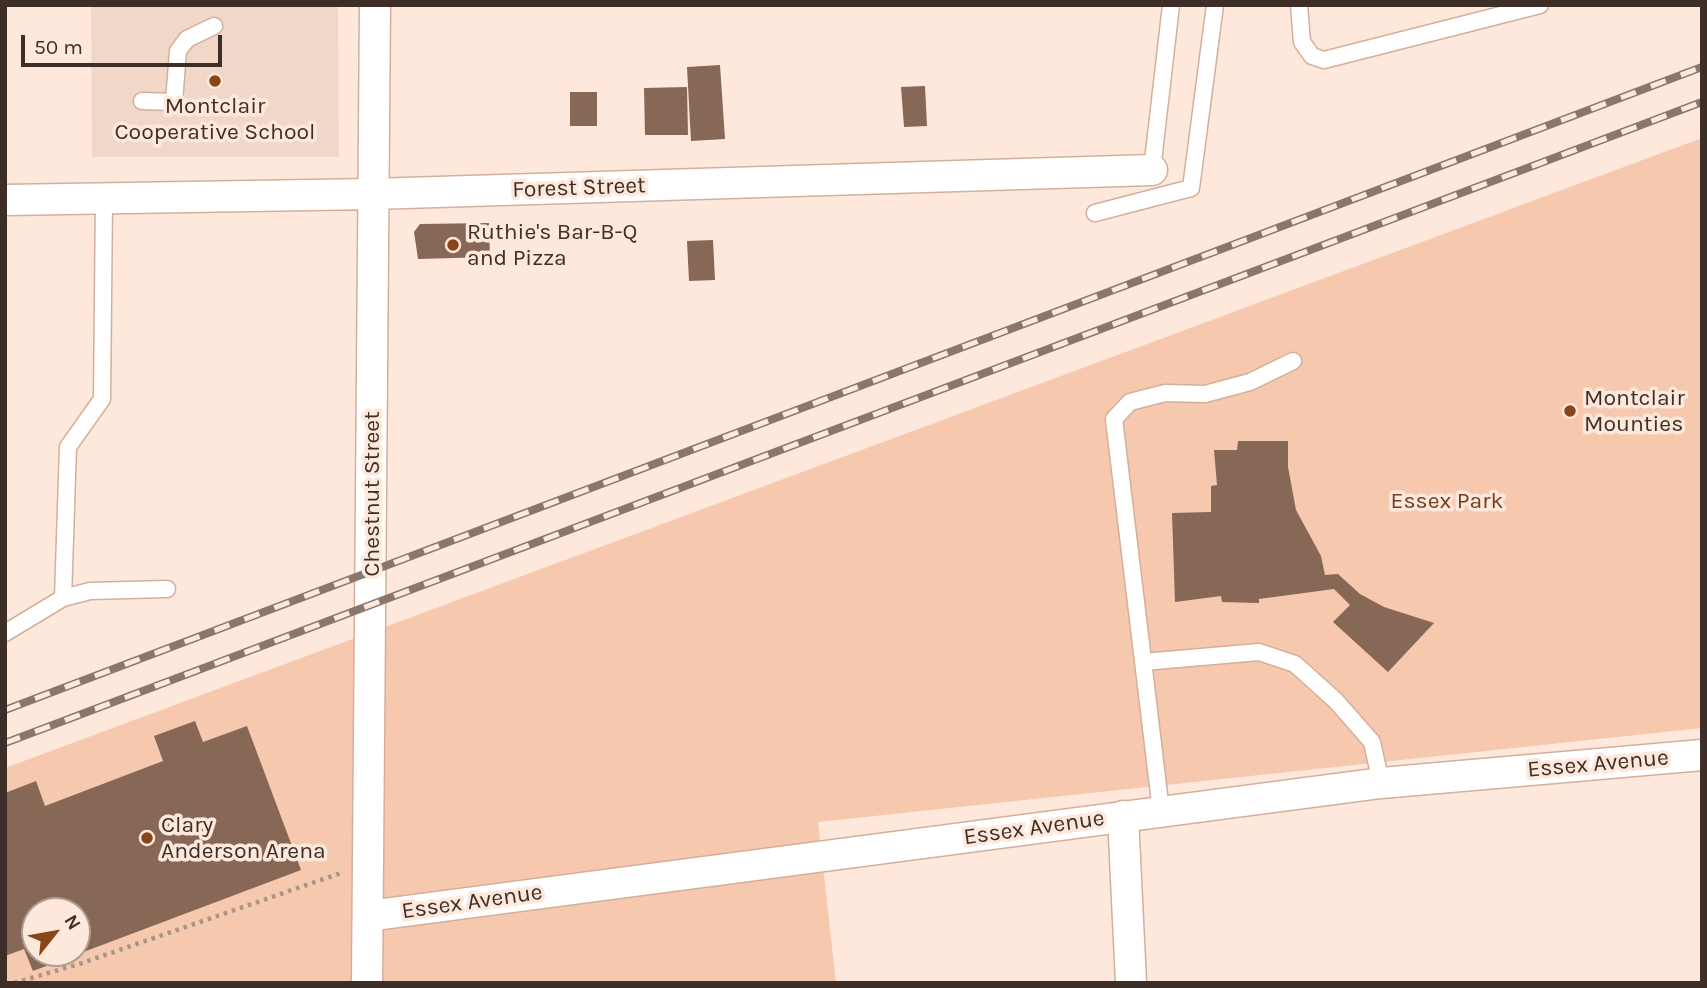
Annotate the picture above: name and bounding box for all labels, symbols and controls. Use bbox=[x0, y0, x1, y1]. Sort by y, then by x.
scale bar bbox=[24, 21, 226, 65]
text: 50 m bbox=[34, 35, 83, 59]
marker: Montclair Cooperative School bbox=[207, 73, 223, 89]
place label: Montclair Cooperative School bbox=[114, 92, 316, 146]
street label: Forest Street bbox=[512, 172, 646, 204]
place label: Ruthie's Bar-B-Q and Pizza bbox=[467, 218, 637, 272]
marker: Ruthie's Bar-B-Q and Pizza bbox=[445, 237, 461, 253]
place label: Montclair Mounties bbox=[1584, 384, 1685, 438]
marker: Montclair Mounties bbox=[1562, 403, 1578, 419]
street label: Chestnut Street bbox=[358, 411, 386, 577]
park label: Essex Park bbox=[1391, 487, 1503, 515]
street label: Essex Avenue bbox=[1526, 744, 1670, 784]
street label: Essex Avenue bbox=[962, 804, 1106, 852]
place label: Clary Anderson Arena bbox=[161, 811, 326, 865]
marker: Clary Anderson Arena bbox=[139, 830, 155, 846]
street label: Essex Avenue bbox=[400, 878, 544, 926]
north arrow bbox=[21, 897, 91, 967]
text: N bbox=[59, 911, 85, 934]

